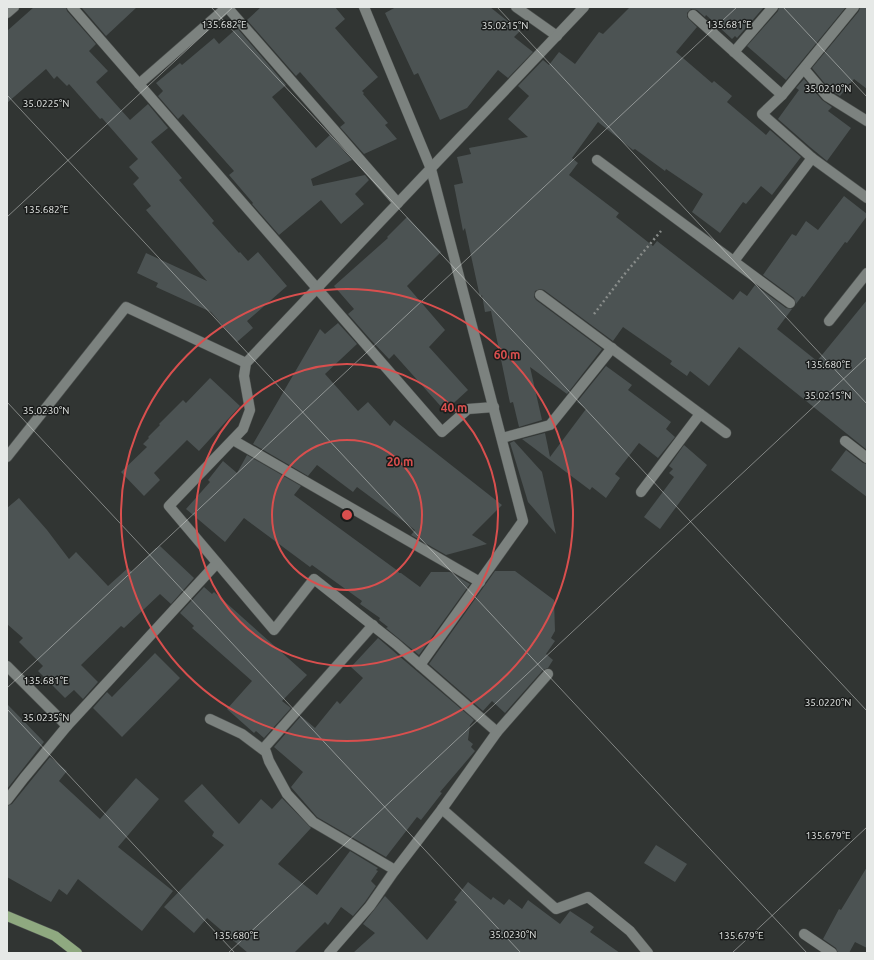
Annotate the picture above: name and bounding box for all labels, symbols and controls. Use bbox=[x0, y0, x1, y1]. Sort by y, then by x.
text: 135.682°E bbox=[201, 19, 247, 30]
text: 135.681°E bbox=[706, 19, 752, 30]
text: 35.0215°N bbox=[482, 20, 528, 31]
text: 35.0210°N bbox=[805, 83, 851, 94]
text: 35.0225°N bbox=[23, 98, 69, 109]
text: 135.682°E bbox=[23, 204, 69, 215]
text: 60 m bbox=[494, 348, 520, 361]
text: 135.680°E bbox=[805, 359, 851, 370]
text: 35.0215°N bbox=[805, 390, 851, 401]
text: 40 m bbox=[441, 401, 467, 414]
text: 35.0230°N bbox=[23, 405, 69, 416]
text: 20 m bbox=[387, 455, 413, 468]
centre of rings bbox=[340, 508, 354, 522]
text: 135.681°E bbox=[23, 675, 69, 686]
text: 35.0220°N bbox=[805, 697, 851, 708]
text: 35.0235°N bbox=[23, 712, 69, 723]
text: 135.679°E bbox=[805, 830, 851, 841]
text: 35.0230°N bbox=[490, 929, 536, 940]
text: 135.680°E bbox=[213, 930, 259, 941]
text: 135.679°E bbox=[718, 930, 764, 941]

